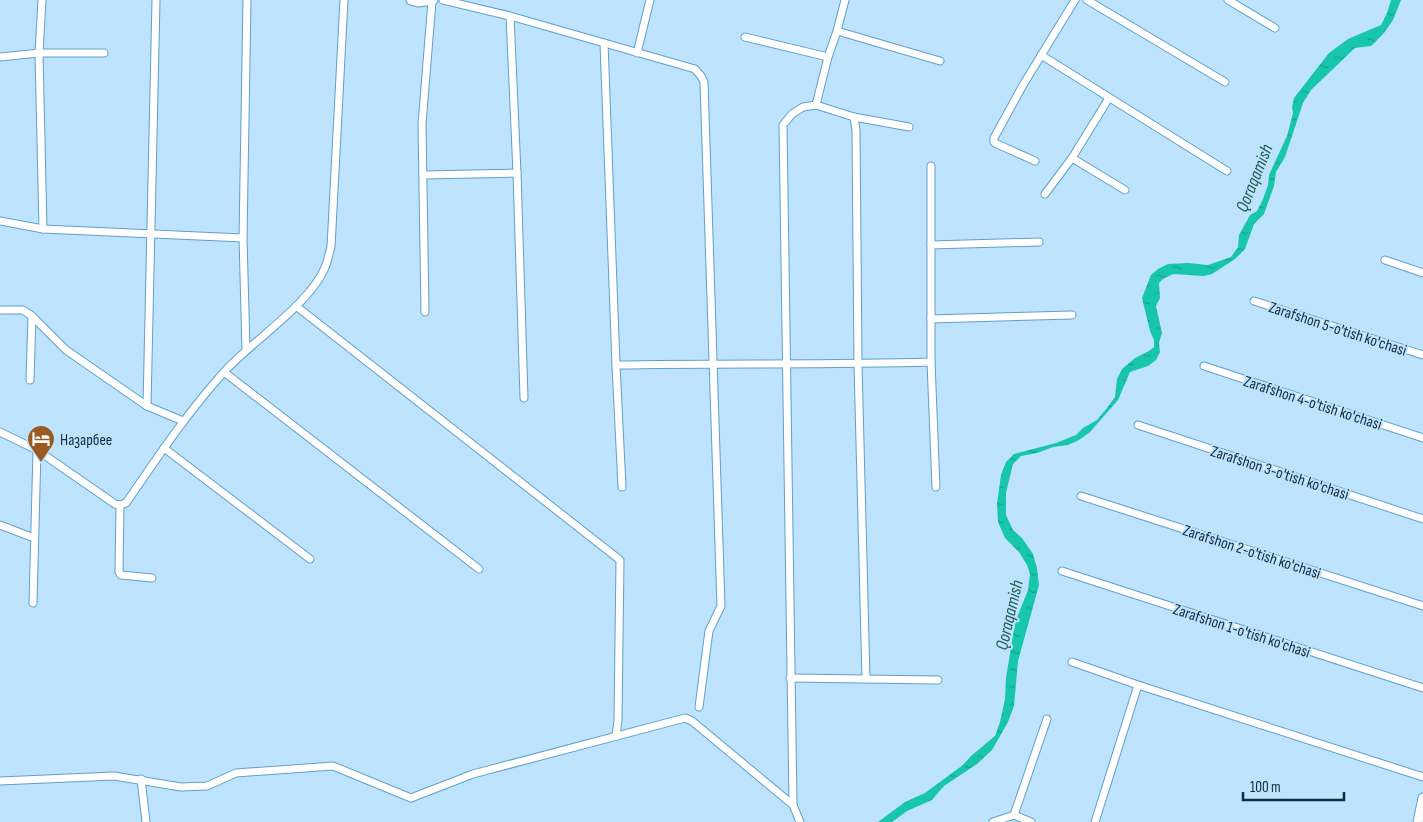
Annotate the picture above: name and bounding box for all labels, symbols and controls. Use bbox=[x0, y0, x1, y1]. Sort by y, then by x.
water label: Qoraqamish bbox=[1231, 141, 1278, 215]
street label: Zarafshon 5-o'tish ko'chasi bbox=[1266, 298, 1409, 361]
street label: Zarafshon 4-o'tish ko'chasi bbox=[1241, 372, 1384, 435]
hotel icon: Назарбее bbox=[26, 424, 56, 463]
place label: Назарбее bbox=[60, 431, 112, 450]
street label: Zarafshon 3-o'tish ko'chasi bbox=[1208, 442, 1351, 505]
street label: Zarafshon 2-o'tish ko'chasi bbox=[1180, 521, 1323, 584]
water label: Qoraqamish bbox=[991, 578, 1028, 652]
street label: Zarafshon 1-o'tish ko'chasi bbox=[1171, 600, 1313, 663]
scale bar bbox=[1243, 770, 1344, 802]
text: 100 m bbox=[1250, 778, 1281, 797]

